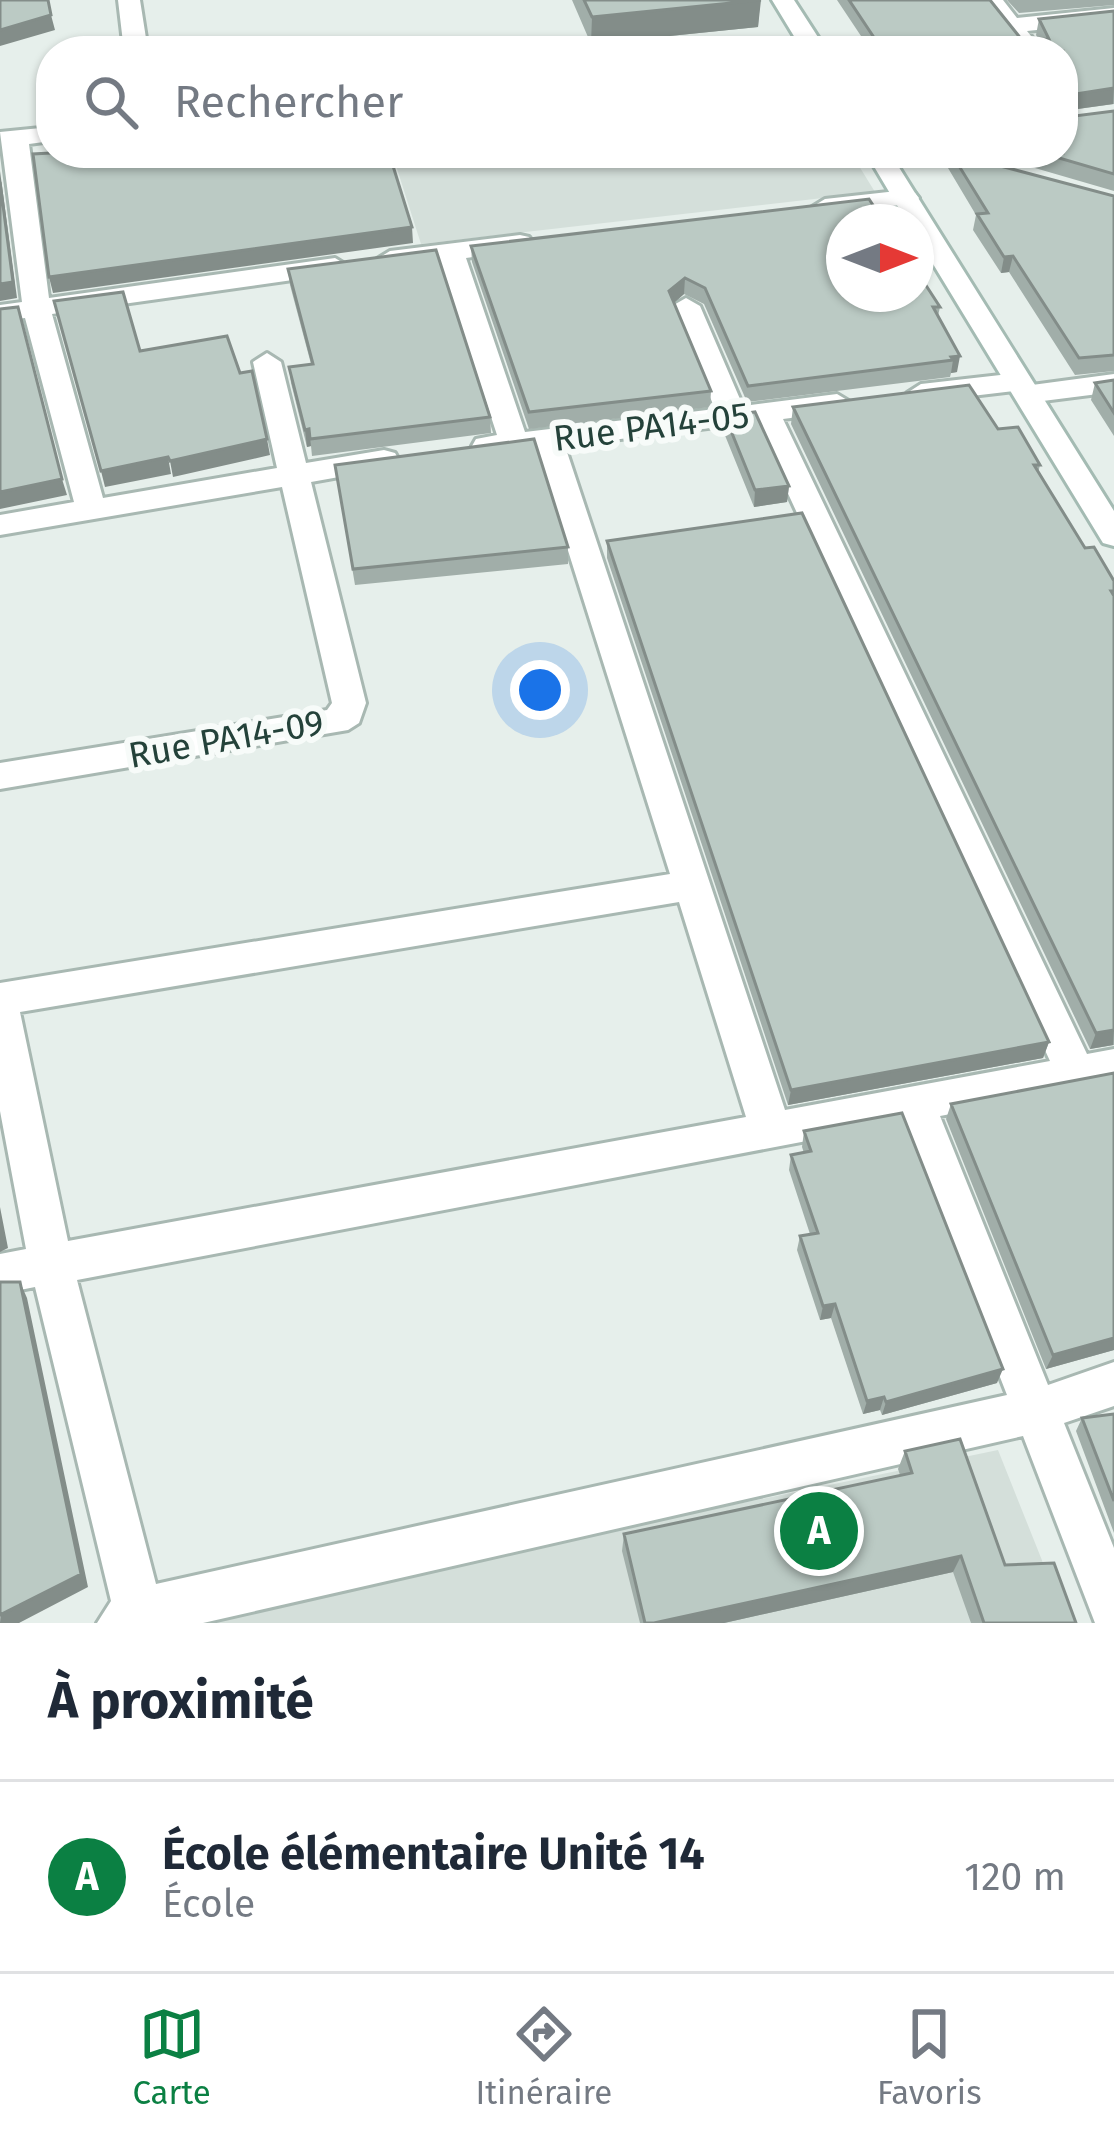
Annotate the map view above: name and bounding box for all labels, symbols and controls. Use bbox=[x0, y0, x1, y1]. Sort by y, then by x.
search box bbox=[36, 36, 1078, 168]
icon: search bbox=[78, 69, 144, 135]
text: Rechercher bbox=[174, 75, 403, 129]
north arrow bbox=[826, 204, 934, 312]
street label: Rue PA14-05 bbox=[551, 393, 751, 461]
your location bbox=[510, 660, 570, 720]
street label: Rue PA14-09 bbox=[125, 700, 327, 778]
pin: A bbox=[780, 1486, 858, 1576]
text: À proximité bbox=[48, 1670, 314, 1732]
text: École élémentaire Unité 14 bbox=[162, 1827, 705, 1881]
text: A bbox=[75, 1854, 99, 1900]
text: 120 m bbox=[964, 1854, 1066, 1900]
text: École bbox=[162, 1881, 255, 1927]
tab: Carte bbox=[132, 2001, 211, 2113]
tab: Itinéraire bbox=[475, 2001, 612, 2113]
tab: Favoris bbox=[877, 2001, 982, 2113]

